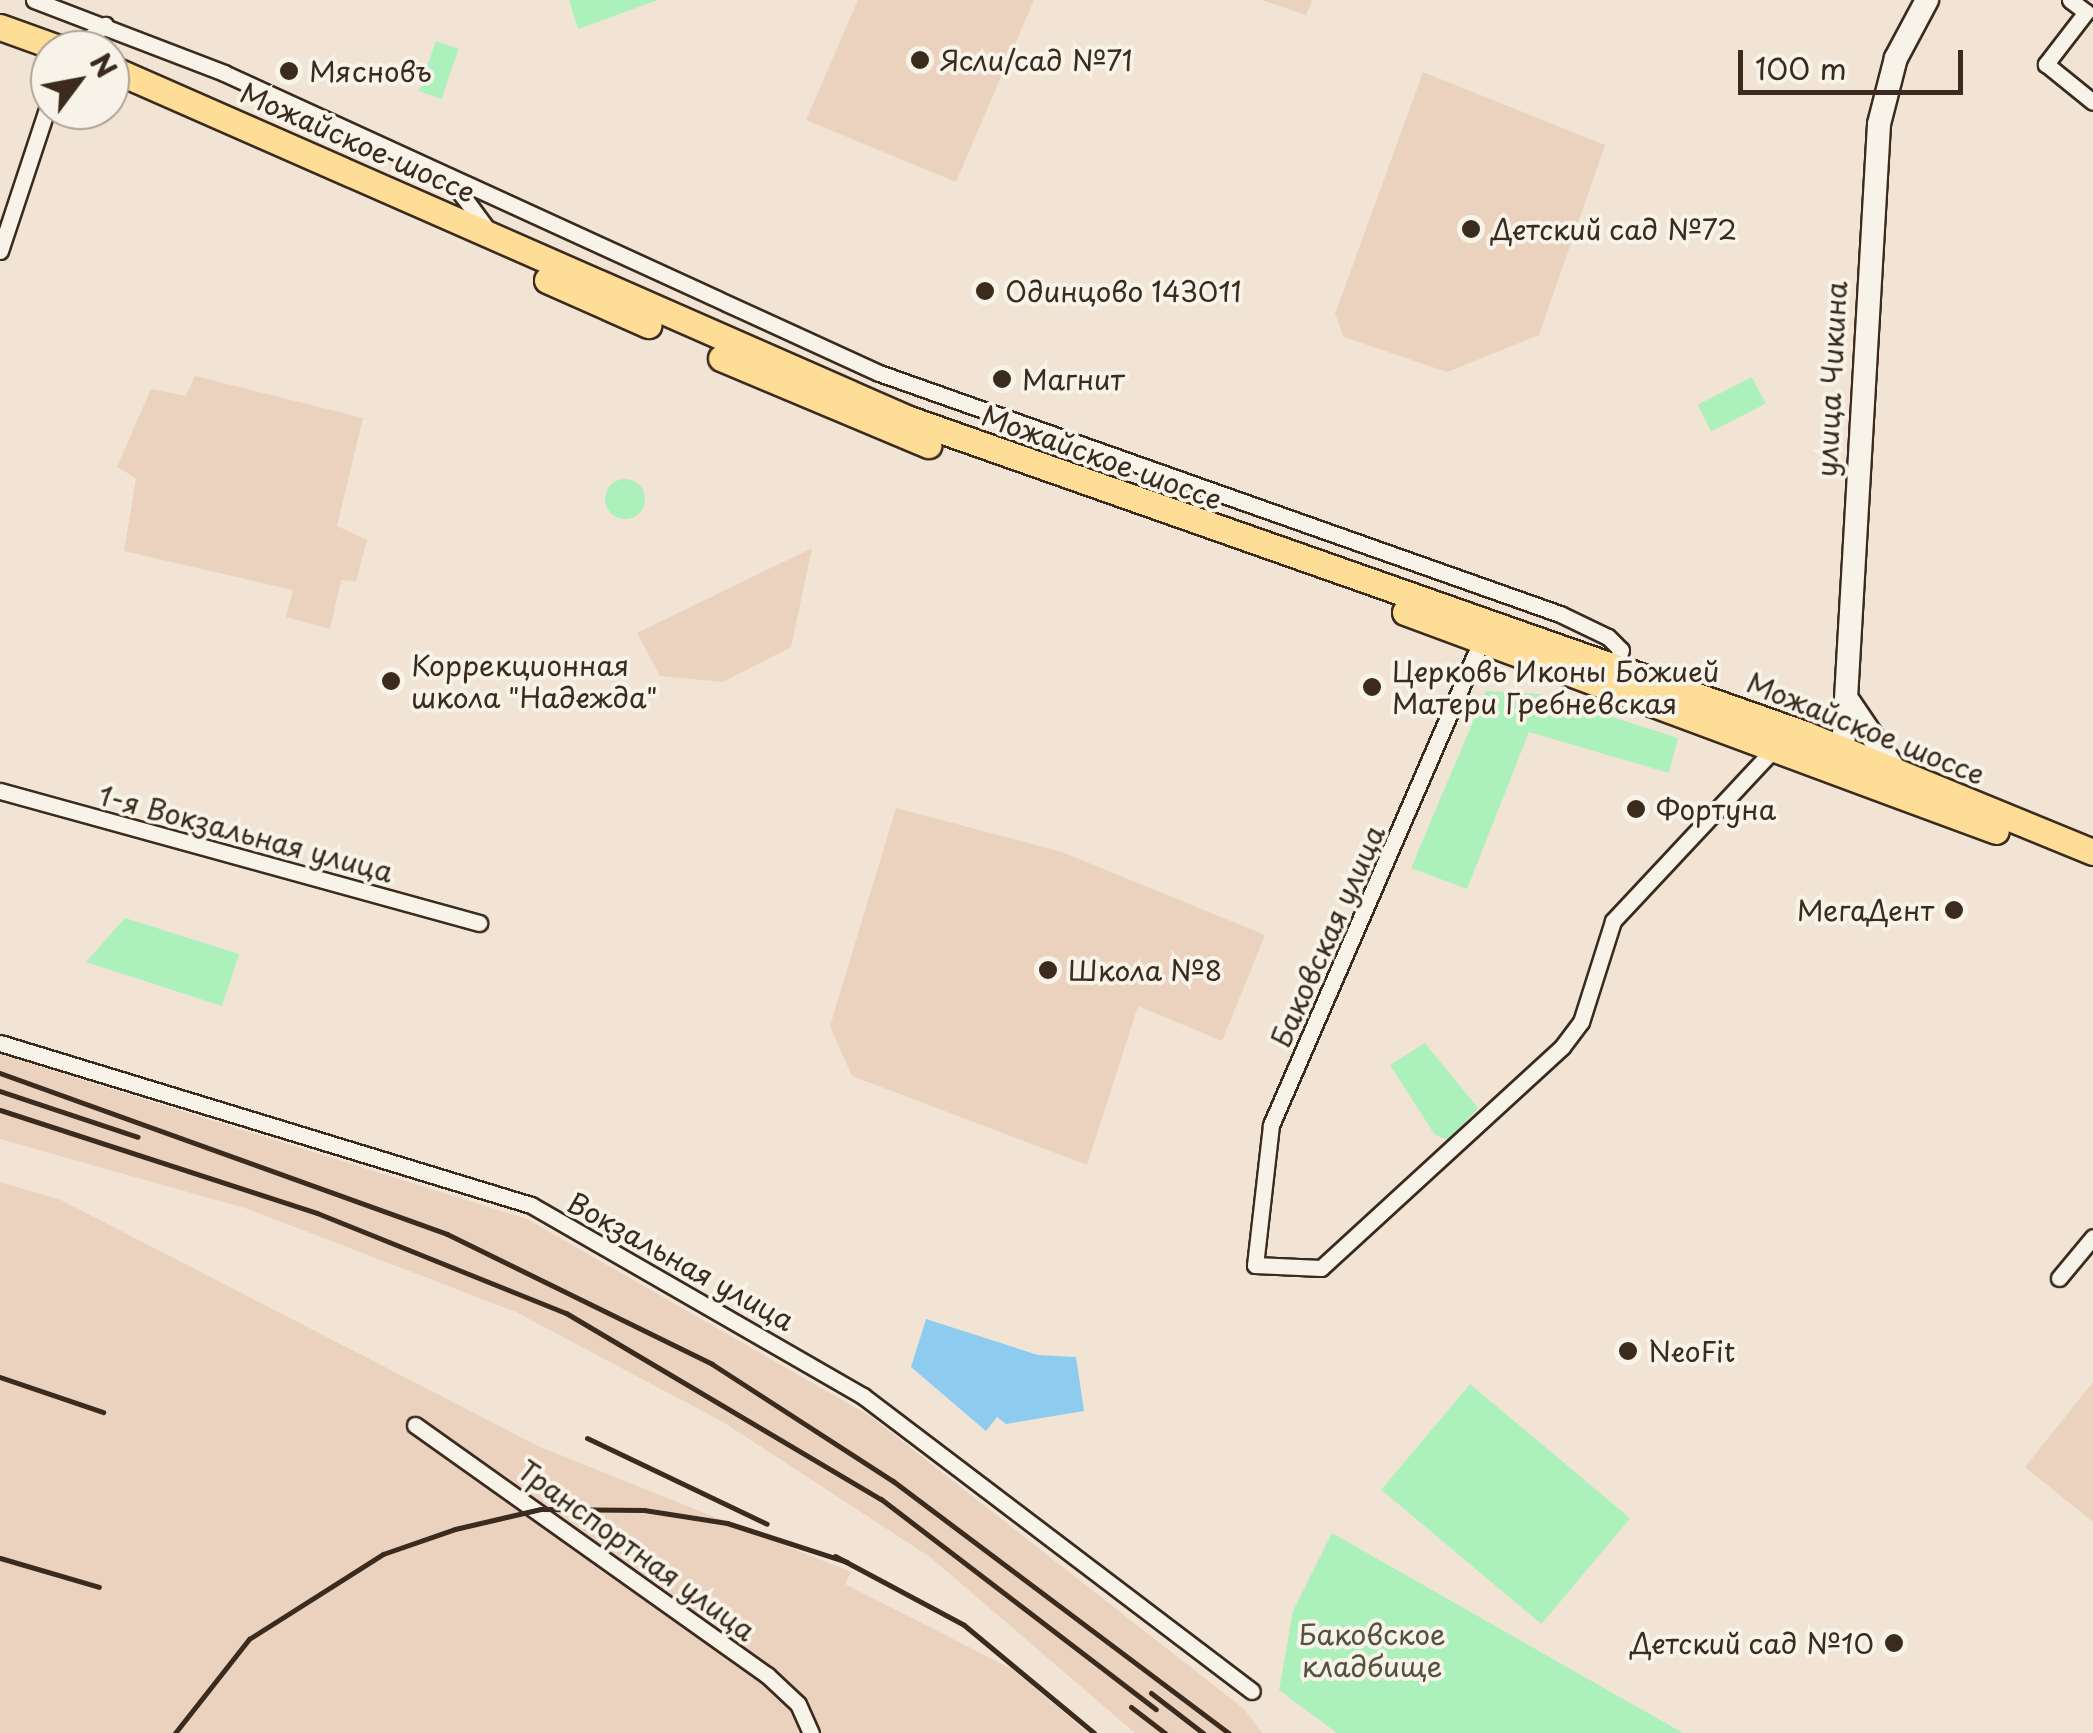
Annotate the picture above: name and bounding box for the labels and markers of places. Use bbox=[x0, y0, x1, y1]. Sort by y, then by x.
place label: Ясли/сад №71 bbox=[940, 43, 1132, 77]
marker: Ясли/сад №71 bbox=[909, 49, 931, 71]
place label: Мясновъ bbox=[309, 54, 432, 88]
marker: Мясновъ bbox=[278, 60, 300, 82]
place label: Детский сад №72 bbox=[1491, 212, 1739, 246]
marker: Детский сад №72 bbox=[1460, 218, 1482, 240]
place label: Одинцово 143011 bbox=[1005, 274, 1243, 308]
marker: Одинцово 143011 bbox=[974, 280, 996, 302]
place label: Магнит bbox=[1022, 362, 1124, 396]
marker: Магнит bbox=[991, 368, 1013, 390]
place label: Коррекционная школа "Надежда" bbox=[411, 648, 659, 714]
place label: Церковь Иконы Божией Матери Гребневская bbox=[1392, 654, 1721, 720]
marker: Коррекционная школа "Надежда" bbox=[380, 670, 402, 692]
marker: Церковь Иконы Божией Матери Гребневская bbox=[1361, 676, 1383, 698]
place label: Фортуна bbox=[1656, 792, 1776, 826]
marker: Фортуна bbox=[1625, 798, 1647, 820]
place label: МегаДент bbox=[1797, 893, 1934, 927]
marker: МегаДент bbox=[1943, 899, 1965, 921]
place label: Школа №8 bbox=[1068, 953, 1223, 987]
marker: Школа №8 bbox=[1037, 959, 1059, 981]
place label: NeoFit bbox=[1648, 1334, 1735, 1368]
marker: NeoFit bbox=[1617, 1340, 1639, 1362]
place label: Детский сад №10 bbox=[1628, 1626, 1874, 1660]
marker: Детский сад №10 bbox=[1883, 1632, 1905, 1654]

